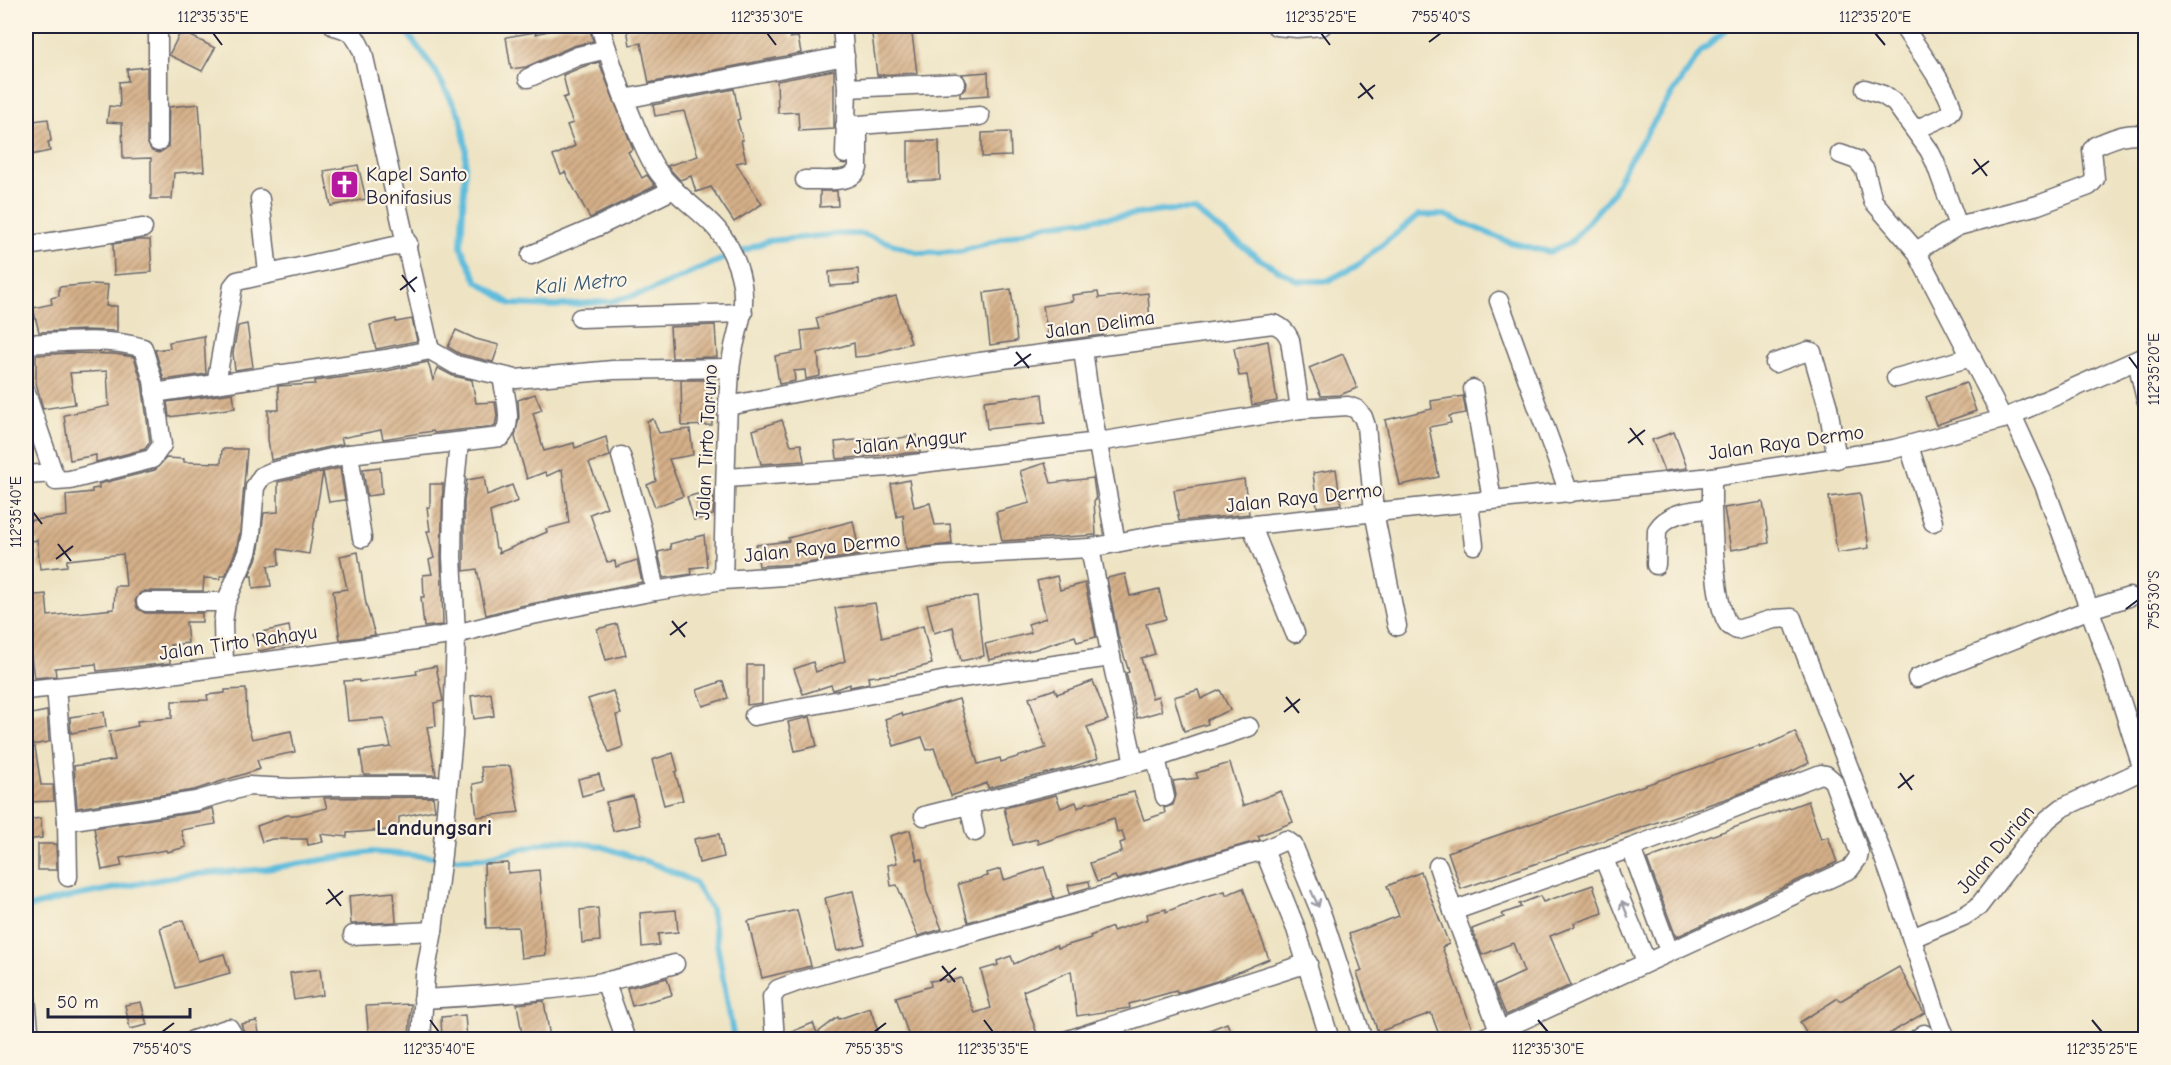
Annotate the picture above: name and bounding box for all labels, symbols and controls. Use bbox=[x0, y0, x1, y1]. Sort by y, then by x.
text: 112°35'35"E bbox=[178, 8, 248, 26]
text: 112°35'30"E bbox=[731, 8, 803, 26]
text: 112°35'25"E bbox=[1285, 8, 1357, 26]
text: 7°55'40"S bbox=[1412, 8, 1470, 26]
text: 112°35'20"E bbox=[1839, 8, 1911, 26]
place label: Kapel Santo Bonifasius bbox=[366, 163, 467, 209]
church icon: Kapel Santo Bonifasius bbox=[329, 169, 361, 201]
water label: Kali Metro bbox=[534, 267, 628, 299]
street label: Jalan Delima bbox=[1044, 305, 1156, 344]
text: 112°35'20"E bbox=[2145, 333, 2163, 405]
street label: Jalan Tirto Taruno bbox=[691, 364, 722, 520]
street label: Jalan Raya Dermo bbox=[1707, 420, 1866, 465]
street label: Jalan Anggur bbox=[852, 424, 968, 459]
text: 112°35'40"E bbox=[7, 476, 25, 548]
street label: Jalan Raya Dermo bbox=[1225, 478, 1383, 517]
street label: Jalan Raya Dermo bbox=[743, 528, 901, 567]
text: 7°55'30"S bbox=[2145, 570, 2163, 630]
street label: Jalan Tirto Rahayu bbox=[158, 620, 319, 665]
street label: Jalan Durian bbox=[1952, 800, 2039, 898]
district label: Landungsari bbox=[376, 815, 492, 841]
one-way arrow bbox=[1309, 890, 1321, 908]
one-way arrow bbox=[1619, 900, 1630, 919]
scale bar bbox=[48, 981, 190, 1019]
text: 50 m bbox=[57, 992, 99, 1013]
text: 7°55'40"S bbox=[133, 1040, 191, 1058]
text: 112°35'40"E bbox=[403, 1040, 475, 1058]
text: 7°55'35"S bbox=[845, 1040, 903, 1058]
text: 112°35'35"E bbox=[958, 1040, 1028, 1058]
text: 112°35'30"E bbox=[1512, 1040, 1584, 1058]
text: 112°35'25"E bbox=[2066, 1040, 2138, 1058]

